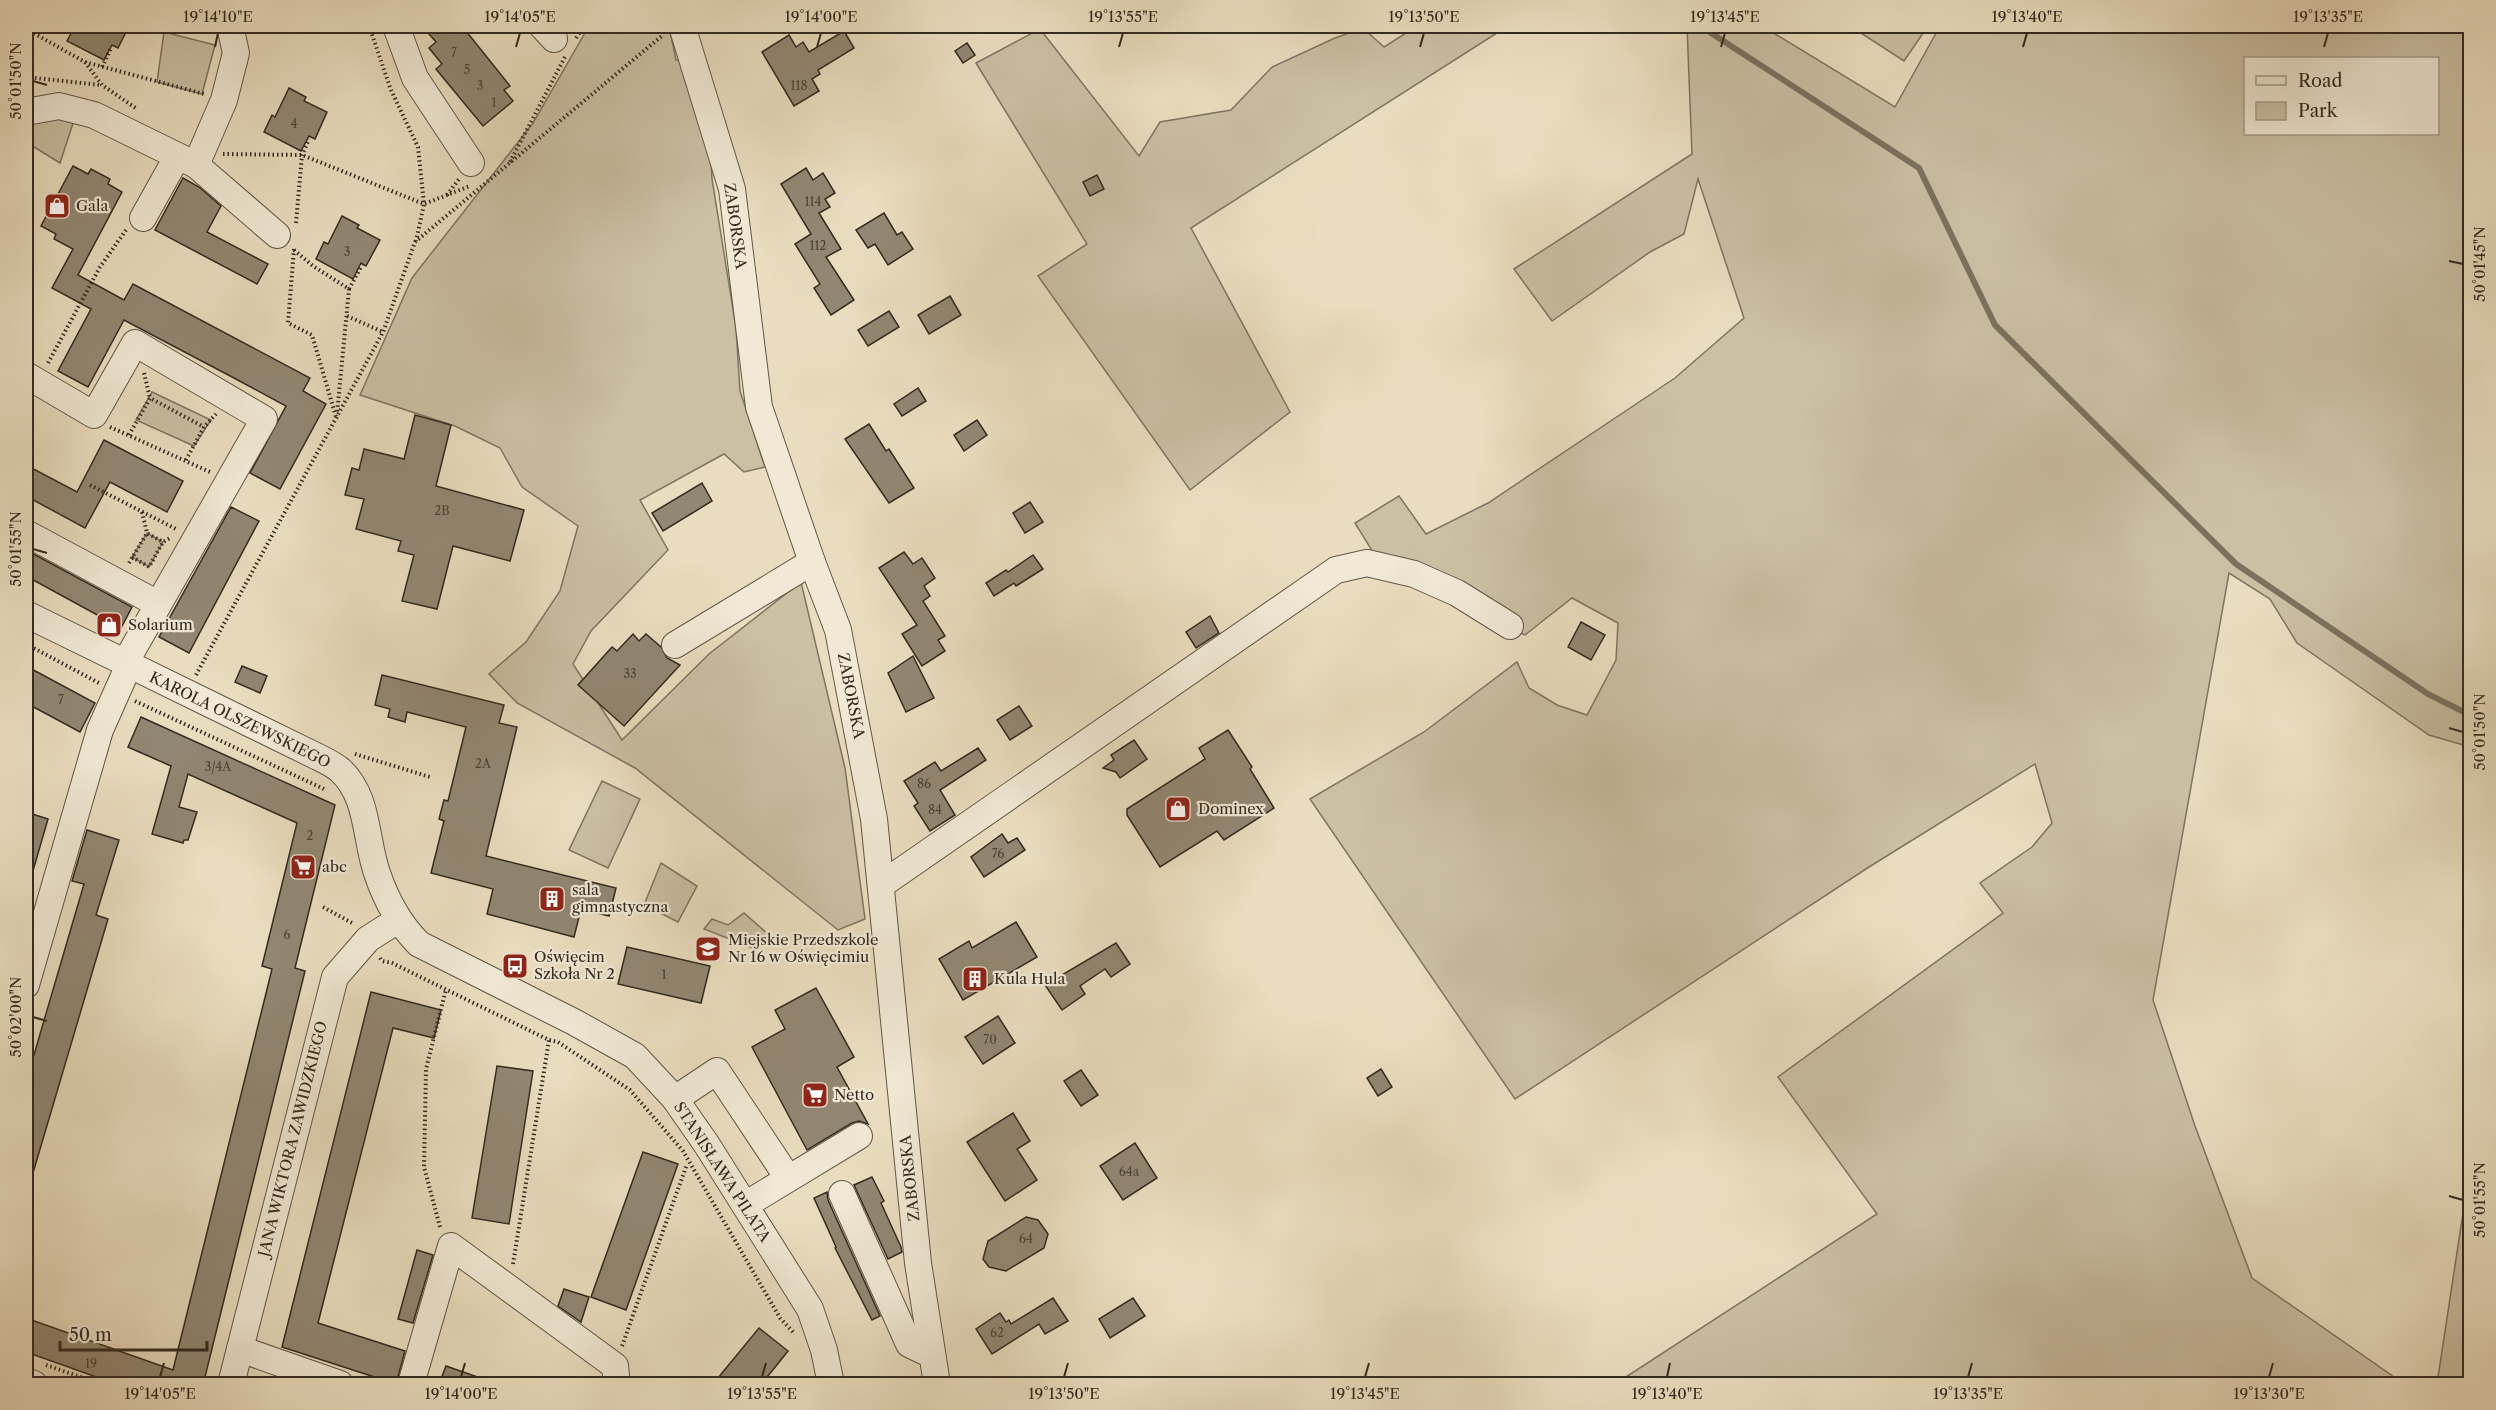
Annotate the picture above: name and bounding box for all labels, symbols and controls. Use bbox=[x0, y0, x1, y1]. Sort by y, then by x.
text: 19°14'10"E bbox=[183, 7, 253, 26]
text: 19°14'05"E bbox=[484, 7, 556, 26]
text: 19°14'00"E bbox=[784, 7, 858, 26]
text: 19°13'55"E bbox=[1088, 7, 1158, 26]
text: 19°13'50"E bbox=[1388, 7, 1460, 26]
text: 19°13'45"E bbox=[1690, 7, 1760, 26]
text: 19°13'40"E bbox=[1991, 7, 2063, 26]
text: 19°13'35"E bbox=[2293, 7, 2363, 26]
text: 50°01'50"N bbox=[6, 42, 25, 120]
house number: 7 bbox=[451, 45, 457, 60]
legend bbox=[2244, 57, 2439, 135]
house number: 5 bbox=[464, 62, 470, 77]
text: Road bbox=[2298, 70, 2343, 92]
house number: 3 bbox=[477, 78, 483, 93]
house number: 118 bbox=[790, 78, 808, 93]
house number: 1 bbox=[491, 95, 497, 110]
text: Park bbox=[2298, 100, 2339, 122]
house number: 4 bbox=[291, 116, 298, 131]
street label: ZABORSKA bbox=[720, 182, 751, 271]
shop icon: Gala bbox=[42, 191, 72, 221]
house number: 114 bbox=[804, 194, 822, 209]
place label: Gala bbox=[76, 196, 108, 215]
text: 50°01'45"N bbox=[2470, 226, 2489, 302]
house number: 112 bbox=[810, 238, 827, 253]
house number: 3 bbox=[344, 244, 350, 259]
house number: 2B bbox=[434, 503, 450, 518]
text: 50°01'55"N bbox=[6, 511, 25, 587]
shop icon: Solarium bbox=[94, 610, 124, 640]
place label: Solarium bbox=[128, 615, 193, 634]
street label: ZABORSKA bbox=[834, 651, 869, 741]
house number: 33 bbox=[623, 666, 637, 681]
street label: KAROLA OLSZEWSKIEGO bbox=[147, 667, 334, 772]
house number: 7 bbox=[58, 692, 64, 707]
text: 50°01'50"N bbox=[2470, 693, 2489, 771]
house number: 2A bbox=[475, 756, 492, 771]
house number: 3/4A bbox=[205, 759, 232, 774]
house number: 86 bbox=[917, 776, 931, 791]
shop icon: Dominex bbox=[1163, 794, 1193, 824]
place label: Dominex bbox=[1198, 799, 1264, 818]
house number: 84 bbox=[928, 802, 942, 817]
house number: 2 bbox=[307, 828, 314, 843]
house number: 76 bbox=[992, 846, 1004, 861]
supermarket icon: abc bbox=[288, 852, 318, 882]
place label: abc bbox=[322, 857, 347, 876]
place label: sala gimnastyczna bbox=[572, 880, 668, 916]
building icon: sala gimnastyczna bbox=[537, 884, 567, 914]
house number: 6 bbox=[283, 927, 291, 942]
place label: Miejskie Przedszkole Nr 16 w Oświęcimiu bbox=[728, 930, 878, 966]
school or university icon: Miejskie Przedszkole Nr 16 w Oświęcimiu bbox=[693, 934, 723, 964]
place label: Oświęcim Szkoła Nr 2 bbox=[534, 947, 615, 983]
bus stop icon: Oświęcim Szkoła Nr 2 bbox=[500, 951, 530, 981]
building icon: Kula Hula bbox=[960, 964, 990, 994]
house number: 1 bbox=[661, 967, 667, 982]
place label: Kula Hula bbox=[994, 969, 1065, 988]
text: 50°02'00"N bbox=[6, 977, 25, 1057]
street label: JANA WIKTORA ZAWIDZKIEGO bbox=[254, 1019, 331, 1261]
house number: 70 bbox=[983, 1032, 997, 1047]
supermarket icon: Netto bbox=[800, 1080, 830, 1110]
place label: Netto bbox=[834, 1085, 874, 1104]
street label: STANISŁAWA PILATA bbox=[670, 1098, 775, 1246]
street label: ZABORSKA bbox=[895, 1133, 923, 1222]
text: 50°01'55"N bbox=[2470, 1162, 2489, 1238]
house number: 64a bbox=[1119, 1164, 1140, 1179]
house number: 64 bbox=[1019, 1231, 1033, 1246]
scale bar bbox=[60, 1314, 207, 1352]
text: 50 m bbox=[69, 1324, 112, 1346]
house number: 62 bbox=[990, 1325, 1004, 1340]
house number: 19 bbox=[85, 1356, 97, 1371]
text: 19°14'05"E bbox=[124, 1384, 196, 1403]
text: 19°14'00"E bbox=[424, 1384, 498, 1403]
text: 19°13'55"E bbox=[727, 1384, 797, 1403]
text: 19°13'50"E bbox=[1028, 1384, 1100, 1403]
text: 19°13'45"E bbox=[1330, 1384, 1400, 1403]
text: 19°13'40"E bbox=[1631, 1384, 1703, 1403]
text: 19°13'35"E bbox=[1933, 1384, 2003, 1403]
text: 19°13'30"E bbox=[2233, 1384, 2305, 1403]

